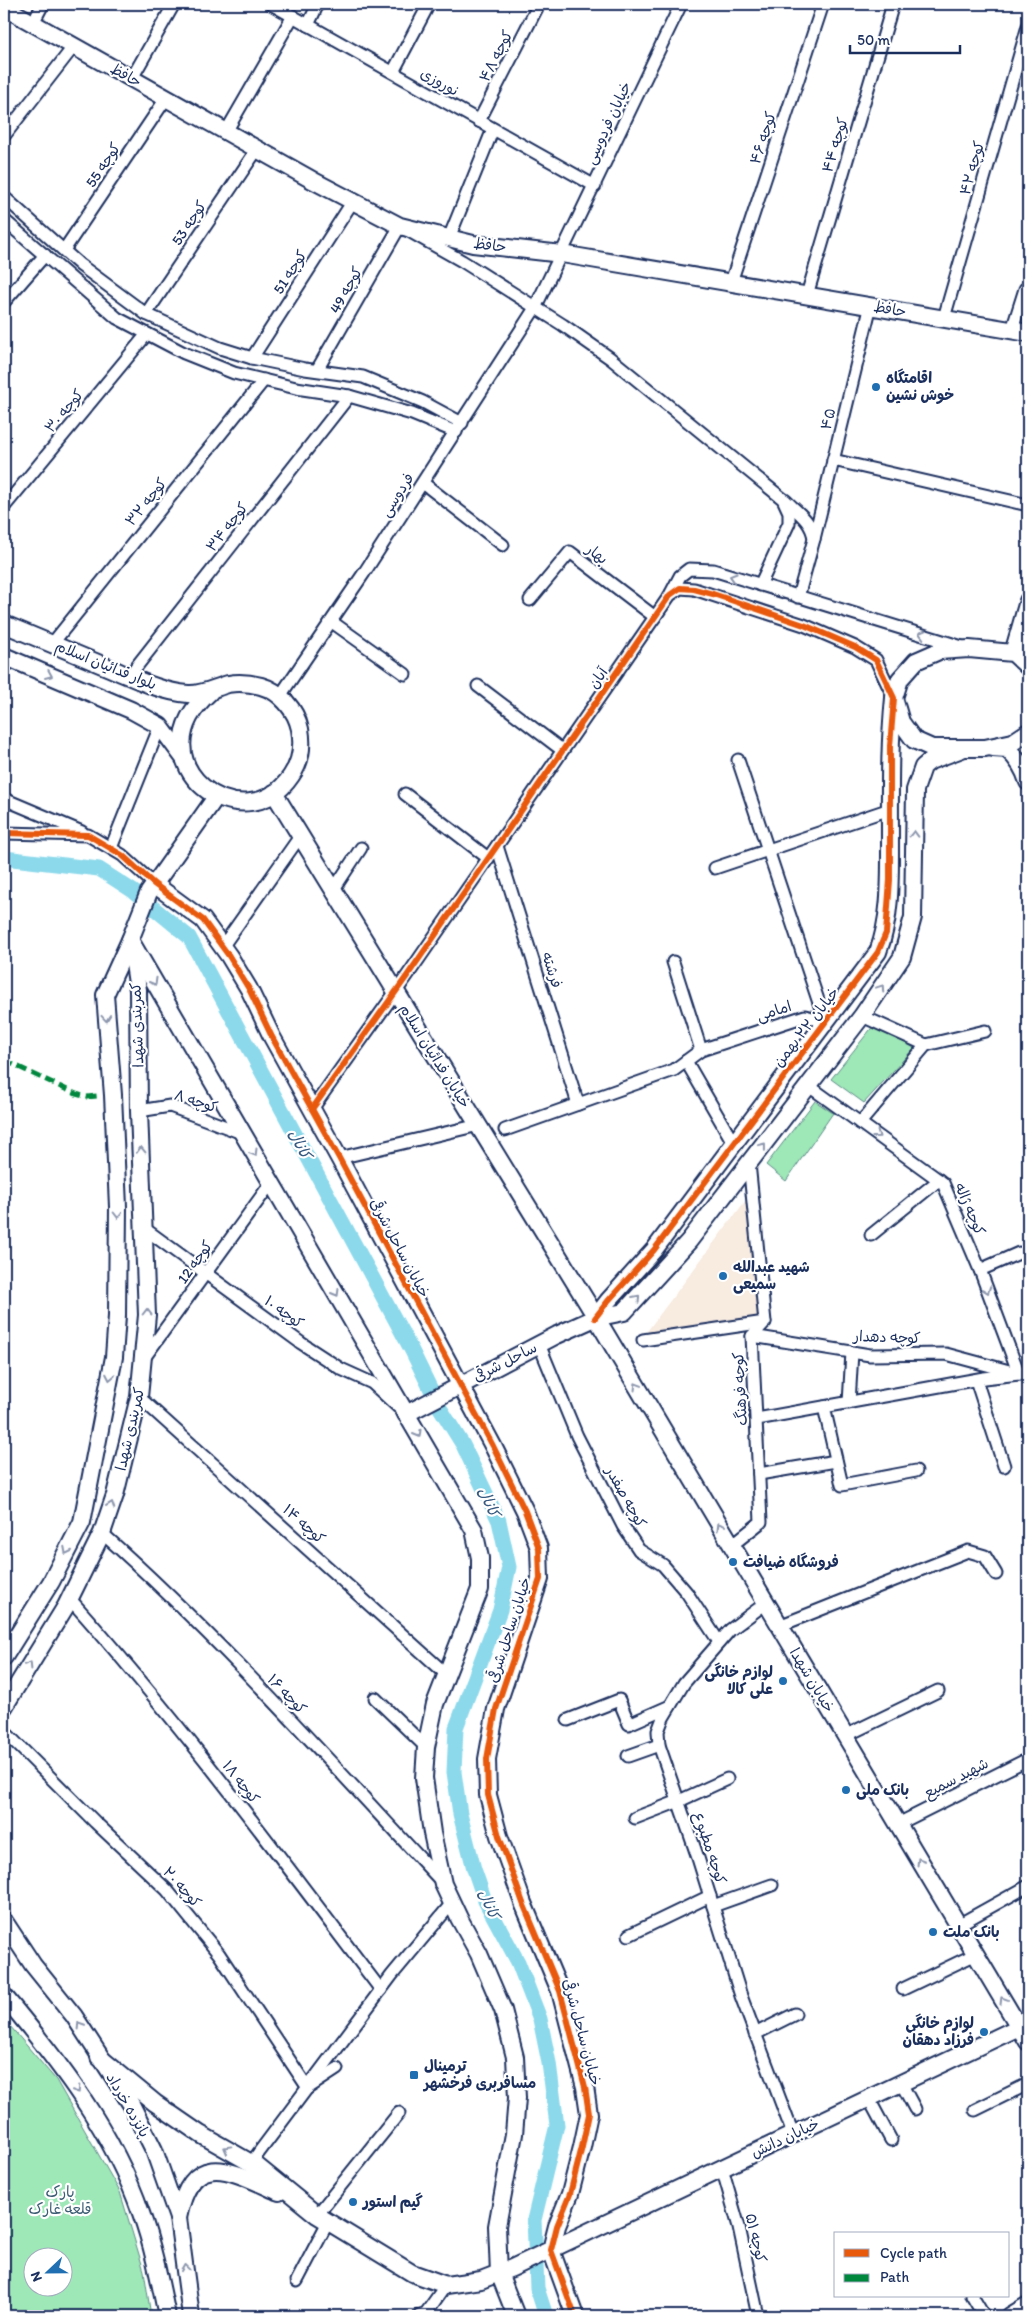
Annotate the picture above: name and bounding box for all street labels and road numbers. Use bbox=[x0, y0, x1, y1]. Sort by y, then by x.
street label: کوچه ۴۸ bbox=[475, 27, 518, 85]
street label: حافظ bbox=[107, 59, 145, 91]
street label: نوروزی bbox=[417, 64, 463, 100]
street label: خیابان فردوسی bbox=[581, 79, 636, 168]
street label: کوچه ۴۶ bbox=[746, 109, 781, 167]
street label: کوچه ۴۴ bbox=[818, 115, 853, 175]
street label: کوچه 55 bbox=[82, 139, 125, 191]
street label: کوچه ۴۲ bbox=[956, 139, 989, 197]
street label: کوچه 53 bbox=[168, 197, 211, 249]
street label: حافظ bbox=[472, 234, 508, 256]
street label: کوچه 51 bbox=[269, 247, 312, 298]
street label: کوچه 49 bbox=[325, 263, 367, 317]
street label: حافظ bbox=[872, 297, 908, 321]
street label: کوچه ۳۰ bbox=[41, 386, 88, 437]
street label: ۴۵ bbox=[817, 406, 839, 432]
street label: فردوسی bbox=[376, 470, 419, 521]
street label: کوچه ۳۲ bbox=[121, 474, 172, 530]
street label: کوچه ۳۴ bbox=[202, 499, 253, 556]
street label: بهار bbox=[582, 539, 612, 568]
street label: بلوار فدائیان اسلام bbox=[52, 636, 159, 695]
street label: آبان bbox=[584, 663, 612, 692]
street label: فرشته bbox=[538, 950, 566, 990]
street label: کمربندی شهدا bbox=[127, 982, 147, 1068]
street label: خیابان ۲۲ بهمن bbox=[769, 983, 843, 1071]
street label: امامی bbox=[754, 997, 794, 1026]
street label: خیابان فدائیان اسلام bbox=[394, 1001, 474, 1112]
street label: کوچه ۸ bbox=[172, 1086, 220, 1117]
street label: کوچه ژاله bbox=[950, 1180, 989, 1238]
street label: خیابان ساحل شرقی bbox=[366, 1194, 435, 1301]
street label: کوچه 12 bbox=[173, 1237, 217, 1288]
street label: کوچه ۱۰ bbox=[260, 1292, 307, 1333]
street label: کوچه دهدار bbox=[852, 1327, 921, 1348]
street label: ساحل شرقی bbox=[469, 1336, 540, 1386]
street label: کوچه فرهنگ bbox=[729, 1352, 752, 1426]
street label: کمربندی شهدا bbox=[112, 1385, 148, 1473]
street label: کوچه صفدر bbox=[600, 1462, 650, 1531]
street label: کوچه ۱۴ bbox=[278, 1500, 329, 1548]
street label: خیابان ساحل شرقی bbox=[482, 1574, 535, 1685]
street label: خیابان شهدا bbox=[786, 1644, 838, 1716]
street label: کوچه ۱۶ bbox=[263, 1670, 310, 1718]
street label: شهید سمیع bbox=[921, 1754, 992, 1804]
street label: کوچه ۱۸ bbox=[218, 1757, 263, 1808]
street label: کوچه مطبوع bbox=[689, 1810, 730, 1887]
street label: کوچه ۲۰ bbox=[158, 1863, 205, 1912]
street label: خیابان ساحل شرقی bbox=[559, 1976, 607, 2087]
street label: پانزده خرداد bbox=[101, 2069, 154, 2141]
street label: خیابان دانش bbox=[748, 2114, 822, 2162]
street label: کوچه ۵۱ bbox=[741, 2212, 770, 2265]

